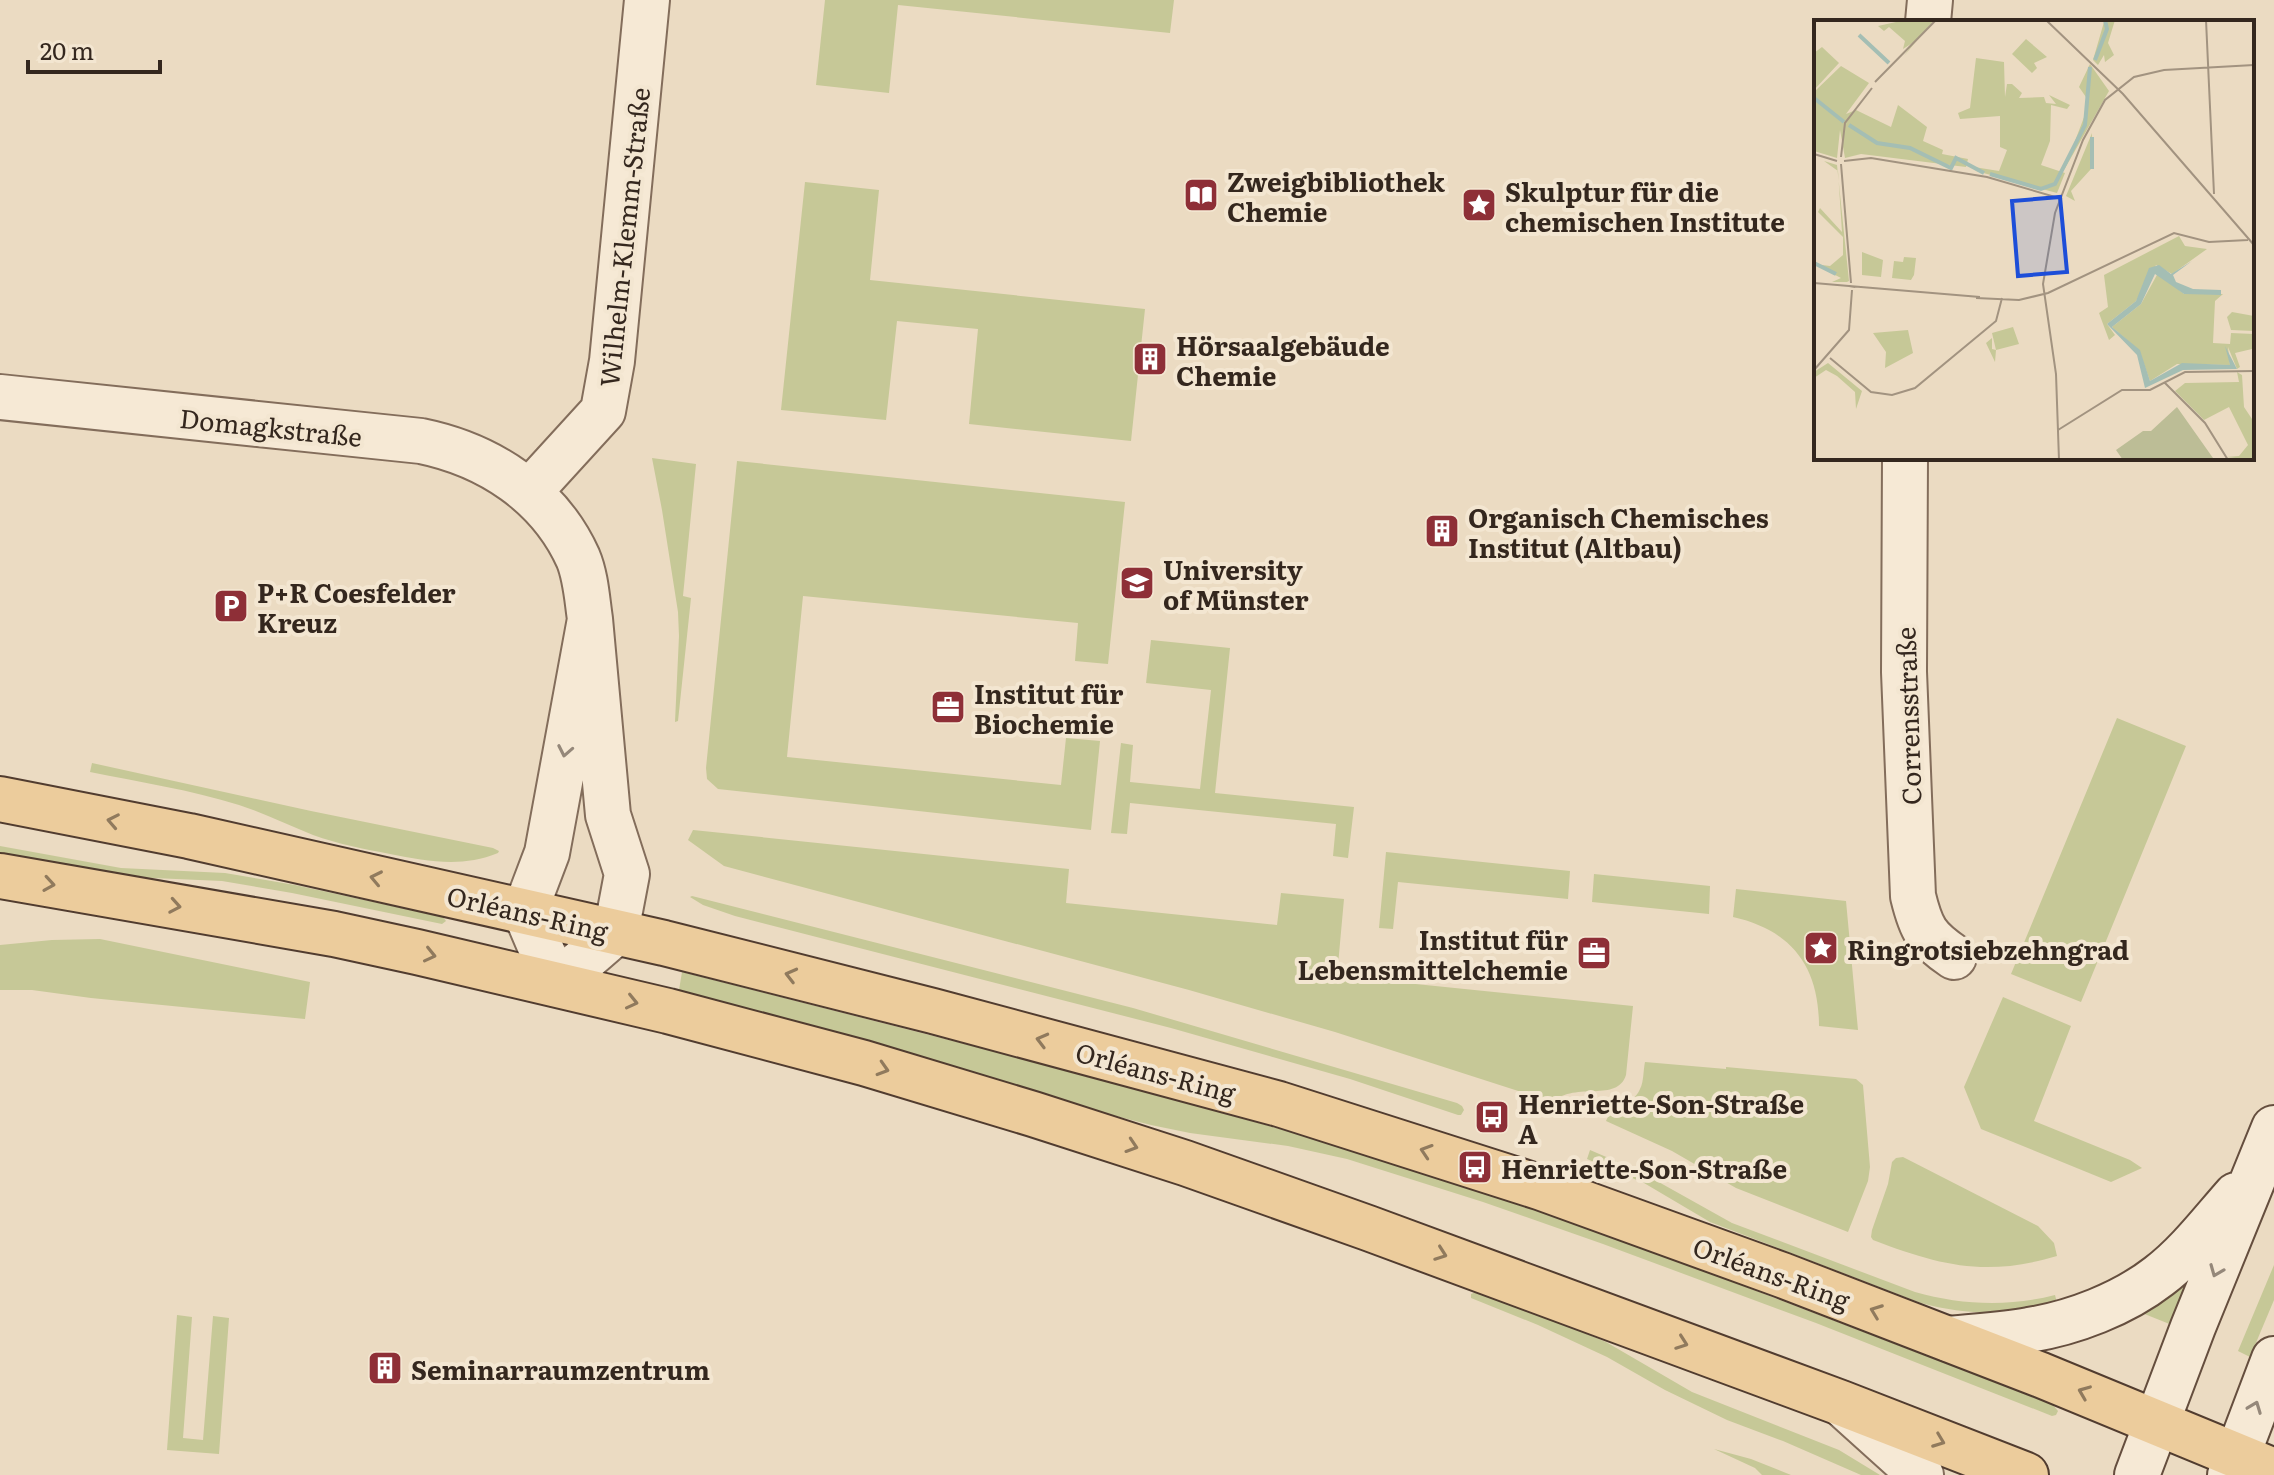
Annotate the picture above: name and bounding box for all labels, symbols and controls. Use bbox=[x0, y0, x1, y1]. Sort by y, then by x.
inset map bbox=[1814, 20, 2254, 460]
scale bar bbox=[28, 24, 160, 74]
text: 20 m bbox=[40, 32, 94, 67]
street label: Wilhelm-Klemm-Straße bbox=[588, 85, 658, 389]
place label: Zweigbibliothek Chemie bbox=[1227, 161, 1446, 230]
place label: Skulptur für die chemischen Institute bbox=[1505, 171, 1785, 240]
library icon: Zweigbibliothek Chemie bbox=[1182, 176, 1220, 214]
place icon: Skulptur für die chemischen Institute bbox=[1460, 186, 1498, 224]
place label: Hörsaalgebäude Chemie bbox=[1176, 325, 1390, 394]
building icon: Hörsaalgebäude Chemie bbox=[1131, 340, 1169, 378]
street label: Domagkstraße bbox=[178, 397, 364, 455]
place label: Organisch Chemisches Institut (Altbau) bbox=[1468, 497, 1769, 566]
building icon: Organisch Chemisches Institut (Altbau) bbox=[1423, 512, 1461, 550]
place label: University of Münster bbox=[1163, 549, 1309, 618]
school or university icon: University of Münster bbox=[1118, 564, 1156, 602]
place label: P+R Coesfelder Kreuz bbox=[257, 572, 456, 641]
parking icon: P+R Coesfelder Kreuz bbox=[212, 587, 250, 625]
street label: Corrensstraße bbox=[1884, 626, 1930, 806]
place label: Institut für Biochemie bbox=[974, 673, 1123, 742]
office icon: Institut für Biochemie bbox=[929, 688, 967, 726]
one-way arrow bbox=[558, 744, 575, 758]
one-way arrow bbox=[107, 813, 120, 830]
one-way arrow bbox=[369, 870, 383, 887]
one-way arrow bbox=[42, 875, 56, 892]
street label: Orléans-Ring bbox=[444, 875, 613, 950]
one-way arrow bbox=[168, 896, 181, 913]
place label: Institut für Lebensmittelchemie bbox=[1297, 919, 1568, 988]
place icon: Ringrotsiebzehngrad bbox=[1802, 929, 1840, 967]
place label: Ringrotsiebzehngrad bbox=[1847, 929, 2129, 968]
office icon: Institut für Lebensmittelchemie bbox=[1575, 934, 1613, 972]
one-way arrow bbox=[423, 945, 436, 962]
one-way arrow bbox=[784, 967, 798, 984]
one-way arrow bbox=[625, 993, 638, 1010]
street label: Orléans-Ring bbox=[1072, 1031, 1241, 1111]
one-way arrow bbox=[1036, 1033, 1050, 1050]
one-way arrow bbox=[876, 1060, 890, 1076]
place label: Henriette-Son-Straße A bbox=[1518, 1083, 1804, 1152]
bus stop icon: Henriette-Son-Straße A bbox=[1473, 1098, 1511, 1136]
one-way arrow bbox=[1124, 1137, 1138, 1153]
one-way arrow bbox=[1420, 1145, 1434, 1161]
bus stop icon: Henriette-Son-Straße bbox=[1456, 1148, 1494, 1186]
place label: Henriette-Son-Straße bbox=[1501, 1148, 1787, 1187]
street label: Orléans-Ring bbox=[1688, 1226, 1856, 1319]
one-way arrow bbox=[1433, 1244, 1447, 1261]
one-way arrow bbox=[2210, 1263, 2226, 1277]
one-way arrow bbox=[1870, 1304, 1884, 1321]
one-way arrow bbox=[1674, 1334, 1688, 1350]
building icon: Seminarraumzentrum bbox=[366, 1349, 404, 1387]
place label: Seminarraumzentrum bbox=[411, 1349, 710, 1388]
one-way arrow bbox=[2078, 1386, 2092, 1402]
one-way arrow bbox=[2245, 1401, 2262, 1415]
one-way arrow bbox=[1931, 1431, 1945, 1448]

